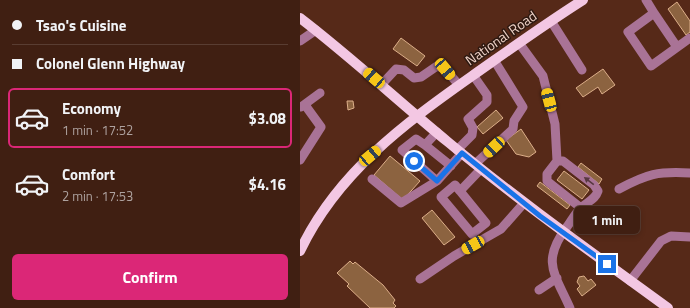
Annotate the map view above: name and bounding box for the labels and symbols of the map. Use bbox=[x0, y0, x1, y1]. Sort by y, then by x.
street label: National Road bbox=[461, 5, 541, 70]
car bbox=[433, 56, 457, 82]
car bbox=[361, 66, 387, 90]
car bbox=[540, 87, 558, 113]
car bbox=[481, 134, 507, 160]
car bbox=[357, 144, 383, 168]
route start bbox=[405, 152, 423, 170]
one-way arrow bbox=[583, 176, 594, 185]
callout: 1 min bbox=[574, 206, 640, 234]
car bbox=[460, 234, 486, 256]
route end bbox=[598, 255, 616, 273]

